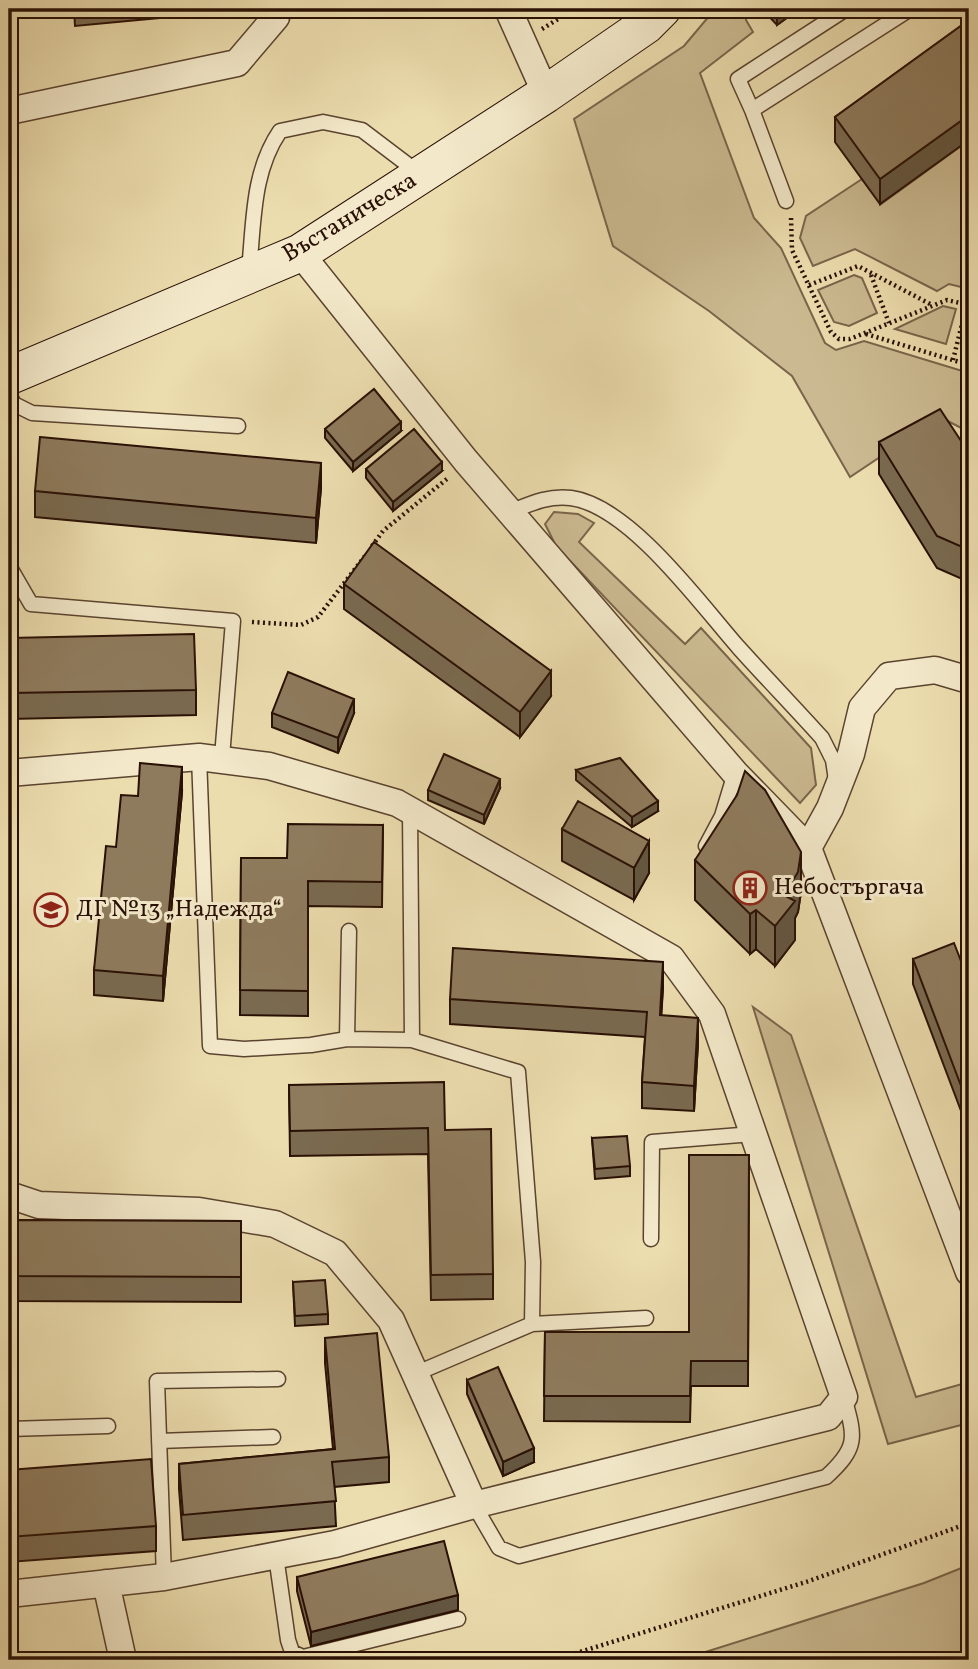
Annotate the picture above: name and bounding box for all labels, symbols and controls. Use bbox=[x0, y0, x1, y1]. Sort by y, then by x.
street label: Въстаническа bbox=[276, 164, 424, 272]
building icon: Небостъргача bbox=[731, 869, 769, 907]
place label: Небостъргача bbox=[774, 871, 924, 905]
school or university icon: ДГ №13 „Надежда“ bbox=[32, 891, 70, 929]
place label: ДГ №13 „Надежда“ bbox=[76, 893, 282, 927]

